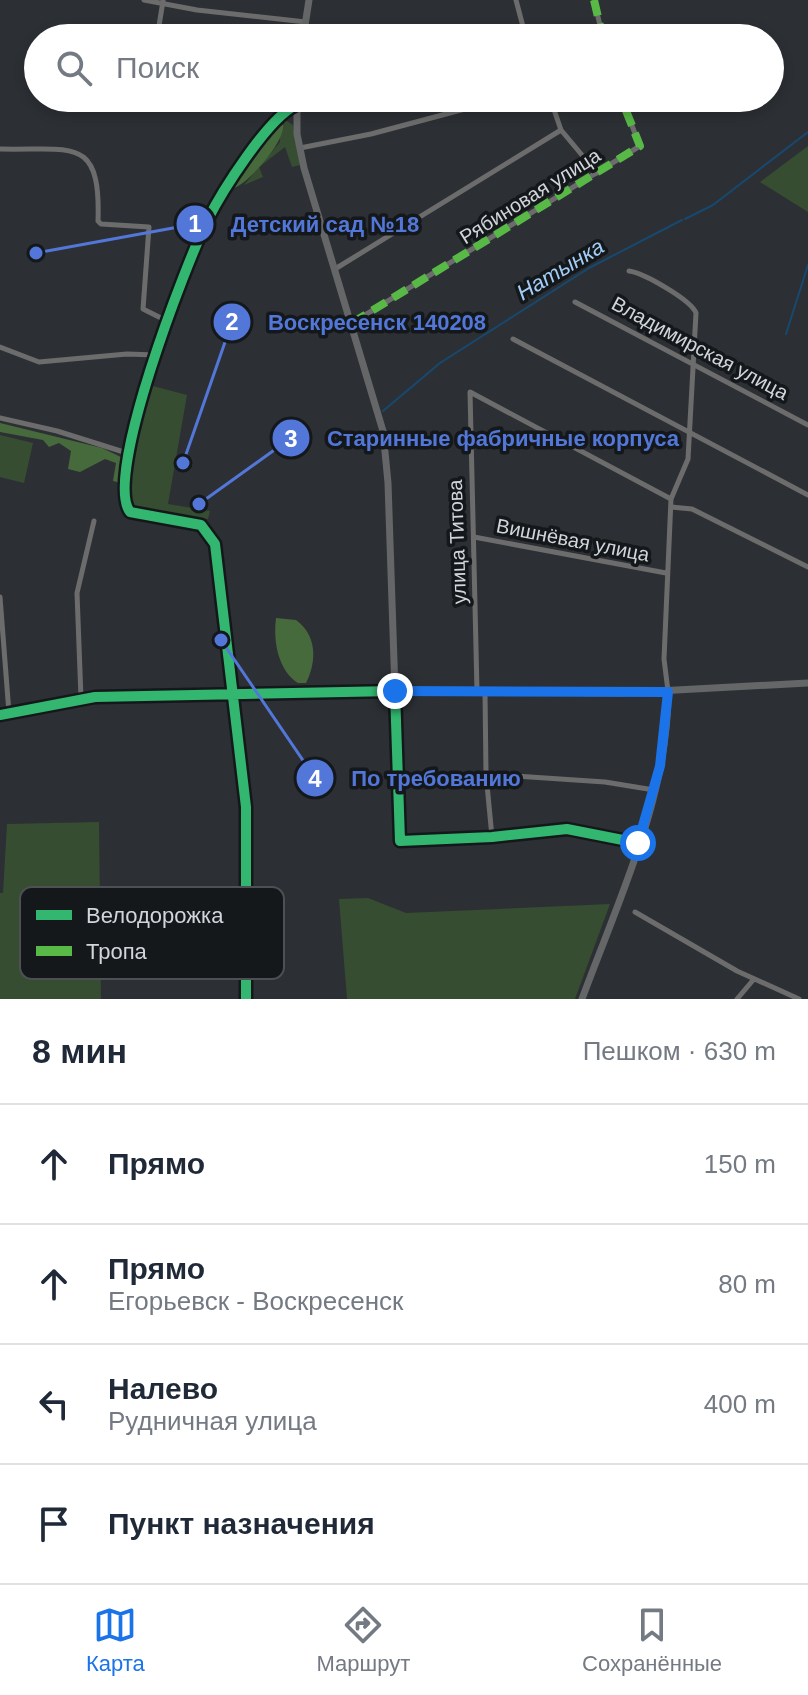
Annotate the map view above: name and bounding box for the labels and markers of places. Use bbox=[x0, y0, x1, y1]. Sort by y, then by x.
callout: Детский сад №18 bbox=[175, 201, 435, 247]
callout: Воскресенск 140208 bbox=[212, 299, 502, 345]
callout: Старинные фабричные корпуса bbox=[271, 415, 695, 461]
callout: По требованию bbox=[295, 755, 537, 801]

